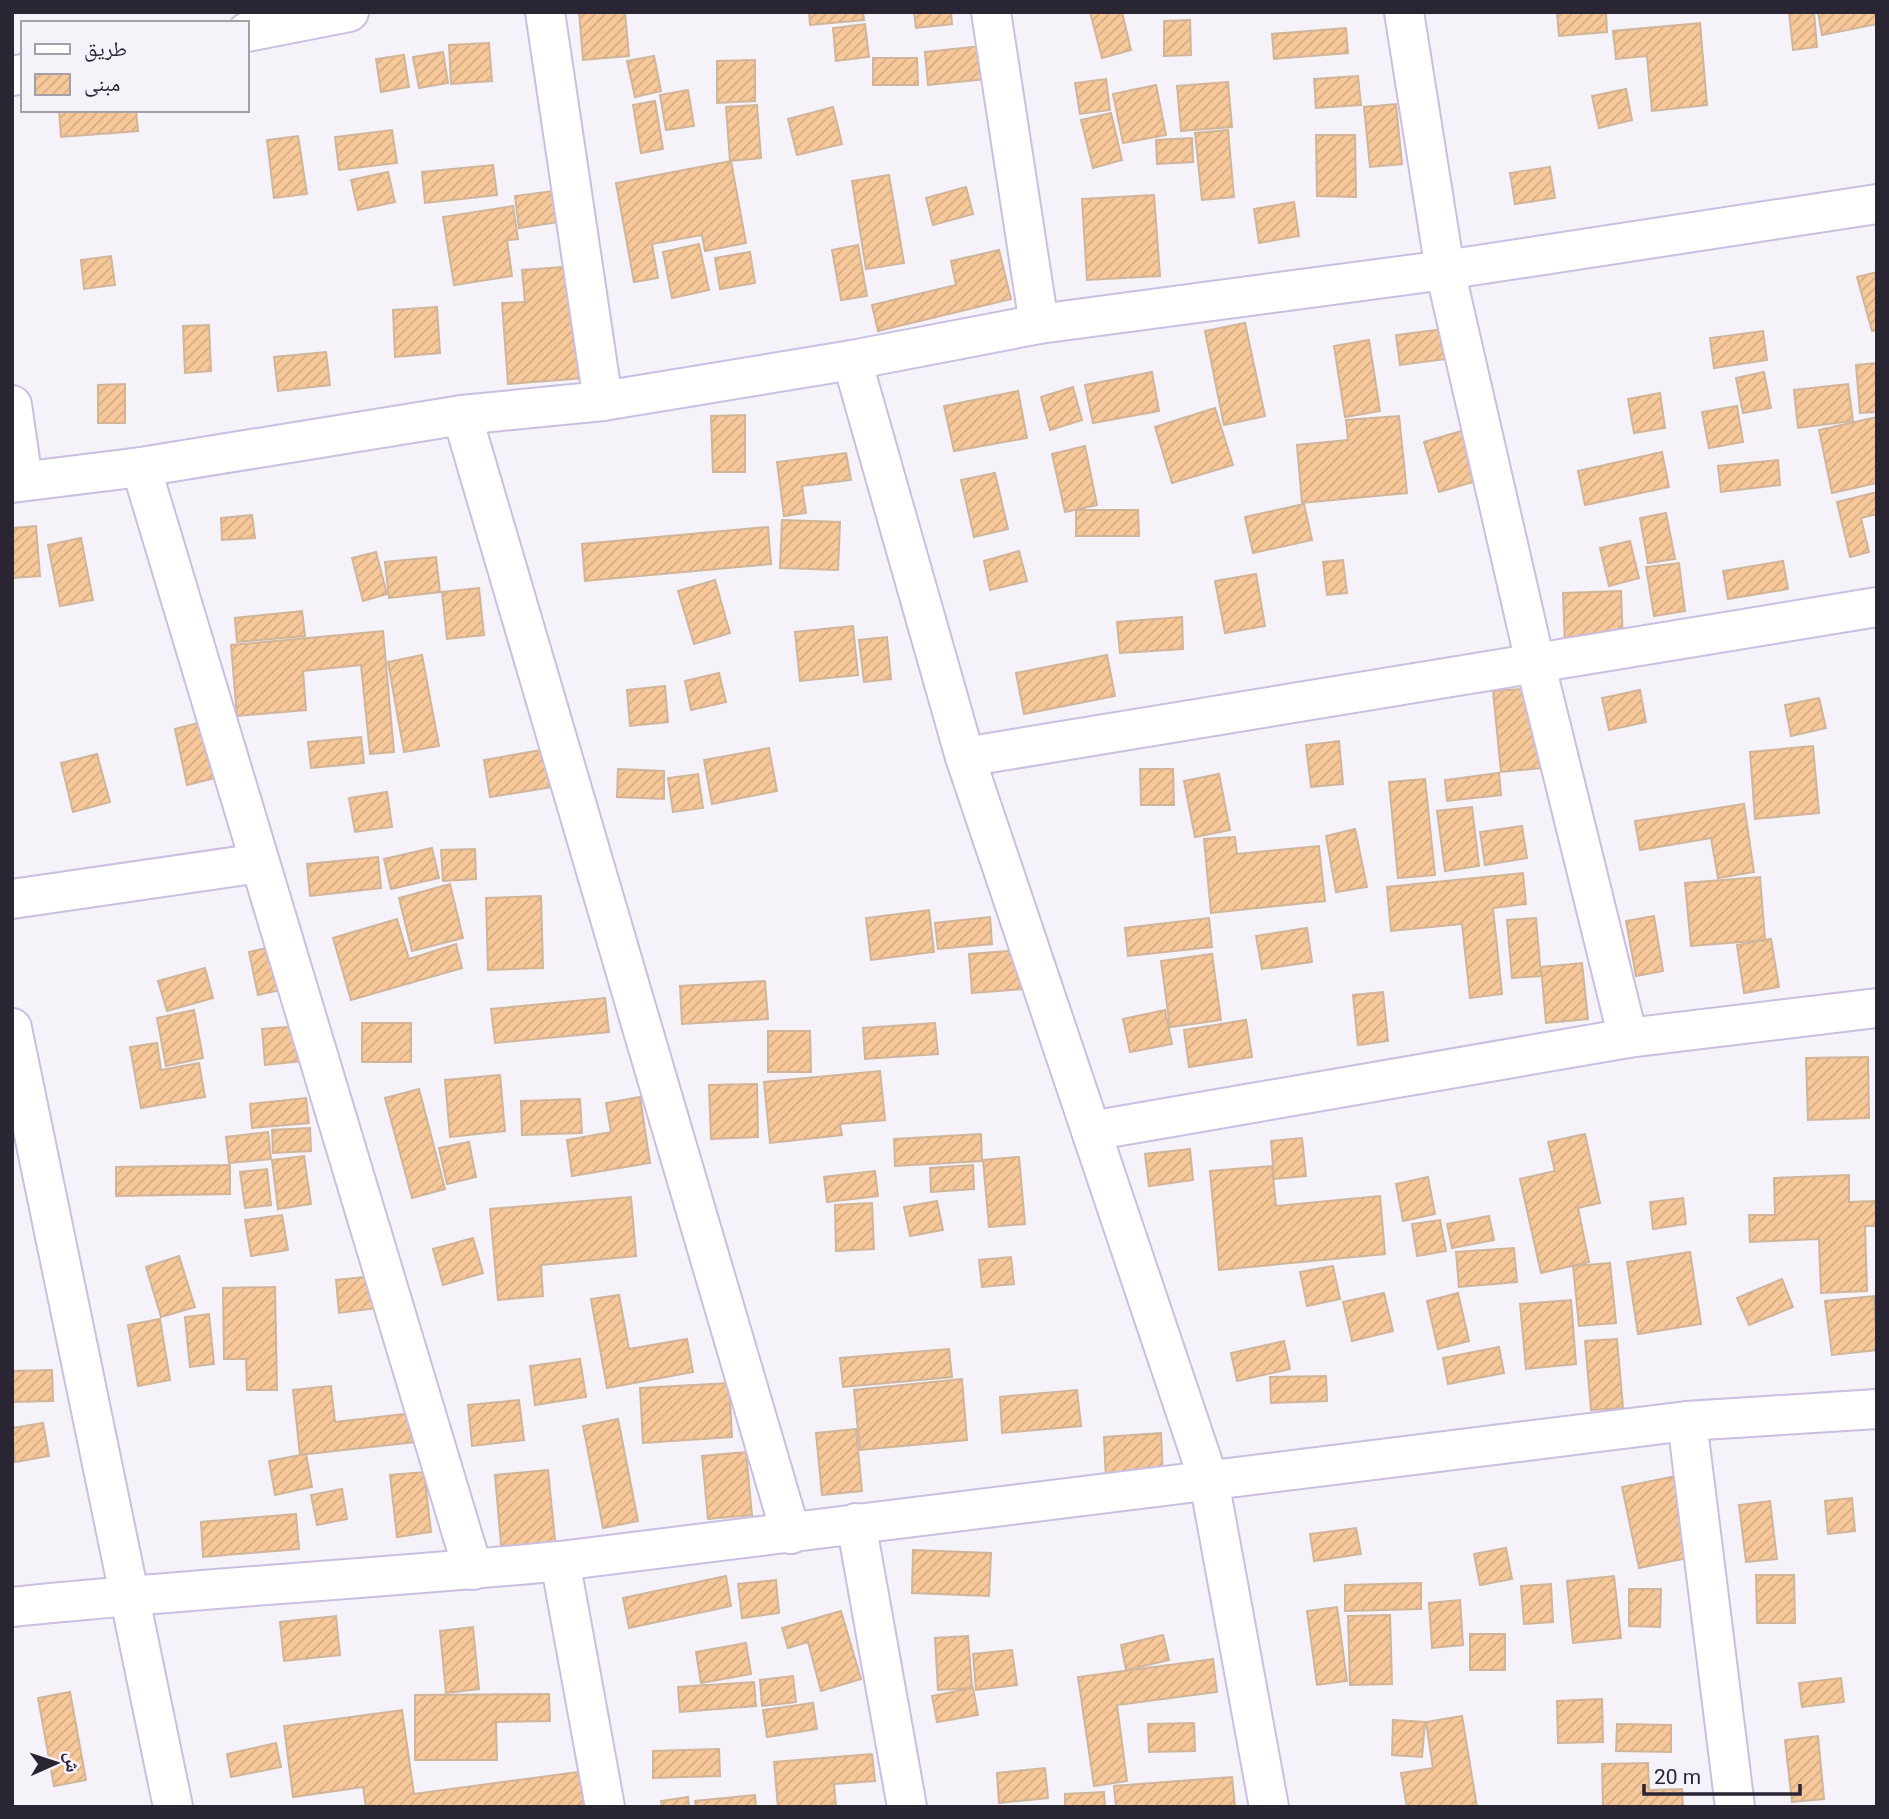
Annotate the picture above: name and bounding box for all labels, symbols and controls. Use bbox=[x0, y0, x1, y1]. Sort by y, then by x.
legend bbox=[21, 21, 248, 112]
text: طريق bbox=[84, 37, 127, 62]
text: مبنى bbox=[84, 72, 120, 97]
north arrow bbox=[21, 1728, 91, 1798]
text: ش bbox=[60, 1751, 84, 1773]
scale bar bbox=[1644, 1752, 1800, 1796]
text: 20 m bbox=[1654, 1765, 1701, 1789]

